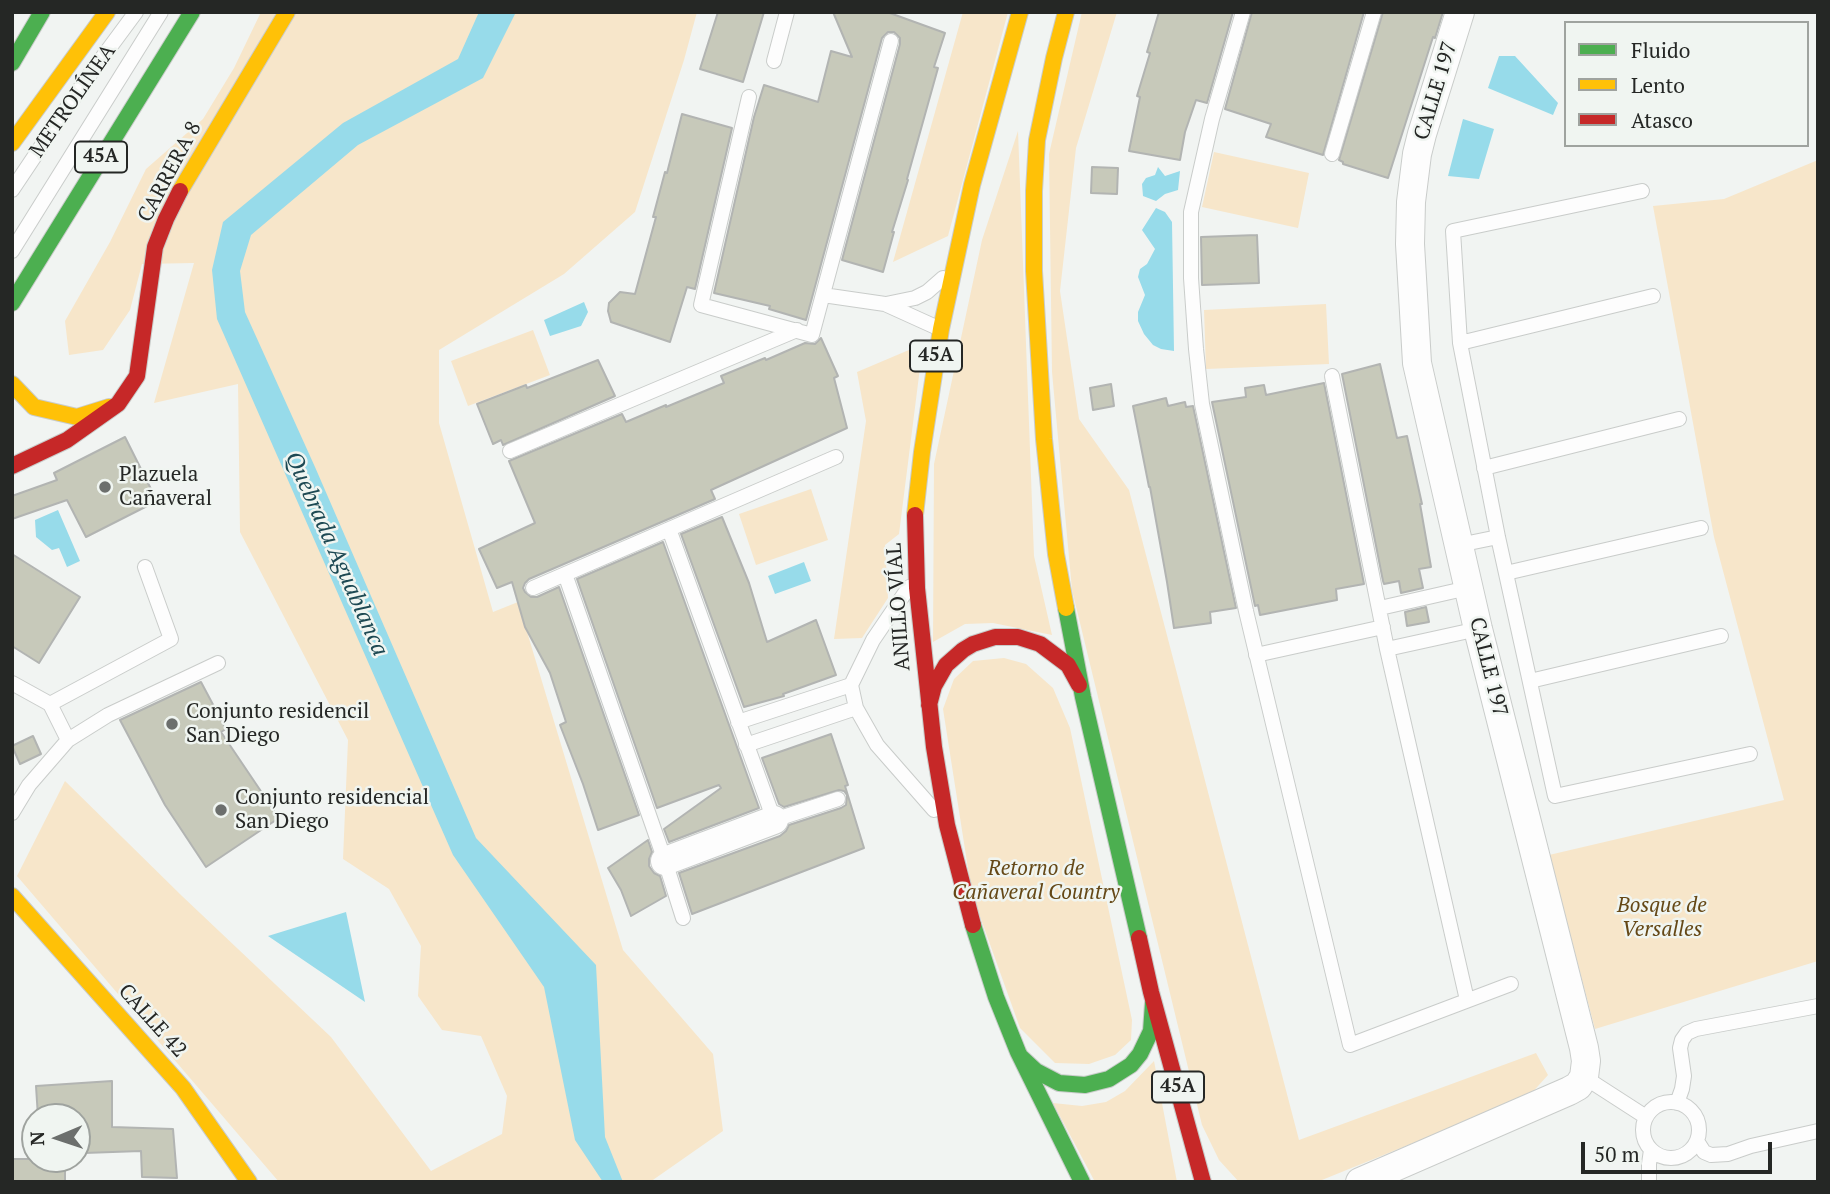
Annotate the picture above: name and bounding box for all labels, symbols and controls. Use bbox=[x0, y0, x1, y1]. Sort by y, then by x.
legend bbox=[1564, 21, 1809, 147]
text: Fluido bbox=[1631, 36, 1690, 64]
street label: METROLÍNEA bbox=[25, 39, 121, 163]
street label: CALLE 197 bbox=[1409, 39, 1463, 143]
text: Lento bbox=[1631, 71, 1685, 99]
text: Atasco bbox=[1631, 106, 1693, 134]
street label: CARRERA 8 bbox=[133, 117, 207, 227]
road number: 45A bbox=[75, 141, 127, 172]
road number: 45A bbox=[910, 340, 962, 372]
water label: Quebrada Aguablanca bbox=[279, 448, 393, 660]
place label: Plazuela Cañaveral bbox=[119, 462, 212, 512]
marker: Plazuela Cañaveral bbox=[97, 479, 113, 495]
street label: ANILLO VÍAL bbox=[882, 542, 916, 672]
street label: CALLE 197 bbox=[1464, 615, 1512, 719]
place label: Conjunto residencil San Diego bbox=[186, 699, 369, 749]
marker: Conjunto residencil San Diego bbox=[164, 716, 180, 732]
place label: Conjunto residencial San Diego bbox=[235, 785, 429, 835]
marker: Conjunto residencial San Diego bbox=[213, 802, 229, 818]
park label: Retorno de Cañaveral Country bbox=[952, 856, 1120, 906]
park label: Bosque de Versalles bbox=[1617, 893, 1707, 943]
street label: CALLE 42 bbox=[112, 979, 192, 1063]
road number: 45A bbox=[1152, 1072, 1204, 1102]
north arrow bbox=[21, 1103, 91, 1173]
scale bar bbox=[1585, 1128, 1776, 1172]
text: N bbox=[24, 1131, 49, 1146]
text: 50 m bbox=[1594, 1140, 1640, 1168]

